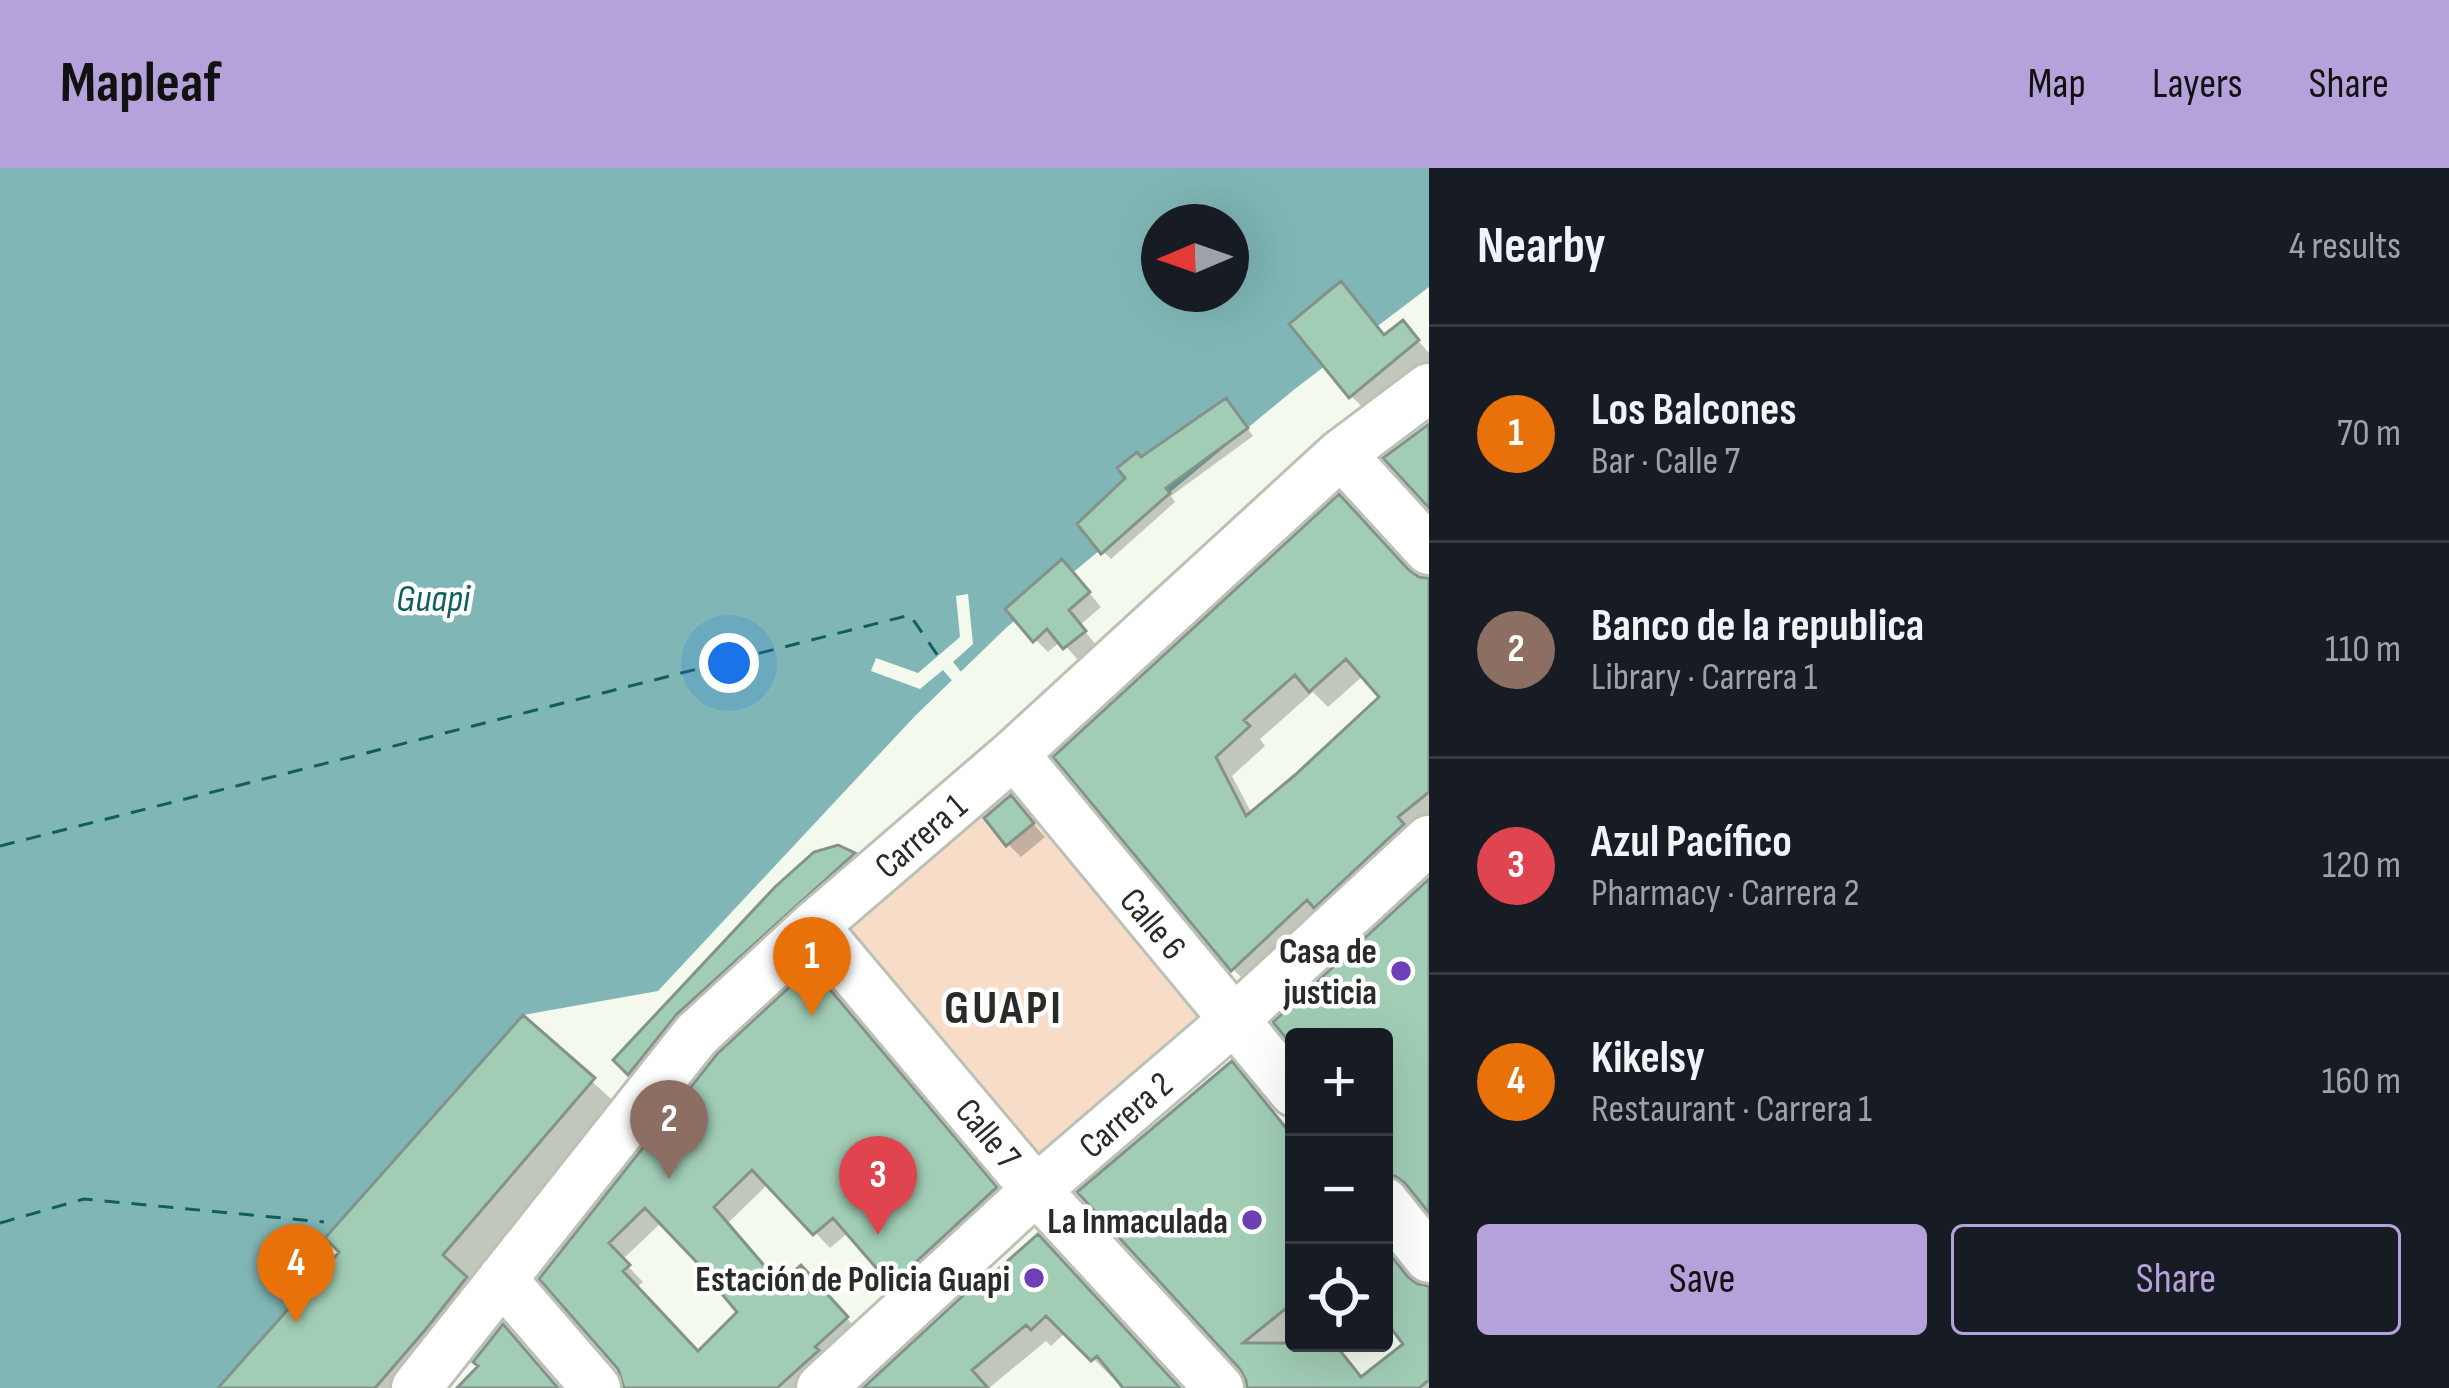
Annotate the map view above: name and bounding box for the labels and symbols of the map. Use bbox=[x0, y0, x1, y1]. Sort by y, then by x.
north arrow bbox=[1141, 204, 1249, 312]
water label: Guapi bbox=[396, 576, 472, 623]
your location bbox=[699, 633, 759, 693]
street label: Carrera 1 bbox=[867, 785, 976, 888]
street label: Calle 6 bbox=[1110, 880, 1194, 969]
pin: 1 bbox=[773, 917, 851, 1016]
place label: Casa de justicia bbox=[1279, 931, 1377, 1015]
marker: Casa de justicia bbox=[1388, 958, 1414, 984]
district label: GUAPI bbox=[944, 980, 1064, 1037]
street label: Carrera 2 bbox=[1071, 1064, 1182, 1168]
pin: 2 bbox=[630, 1080, 708, 1179]
street label: Calle 7 bbox=[945, 1091, 1029, 1179]
pin: 3 bbox=[839, 1136, 917, 1235]
place label: La Inmaculada bbox=[1047, 1201, 1228, 1244]
marker: La Inmaculada bbox=[1239, 1207, 1265, 1233]
pin: 4 bbox=[257, 1224, 335, 1323]
place label: Estación de Policia Guapi bbox=[695, 1259, 1010, 1302]
marker: Estación de Policia Guapi bbox=[1021, 1265, 1047, 1291]

